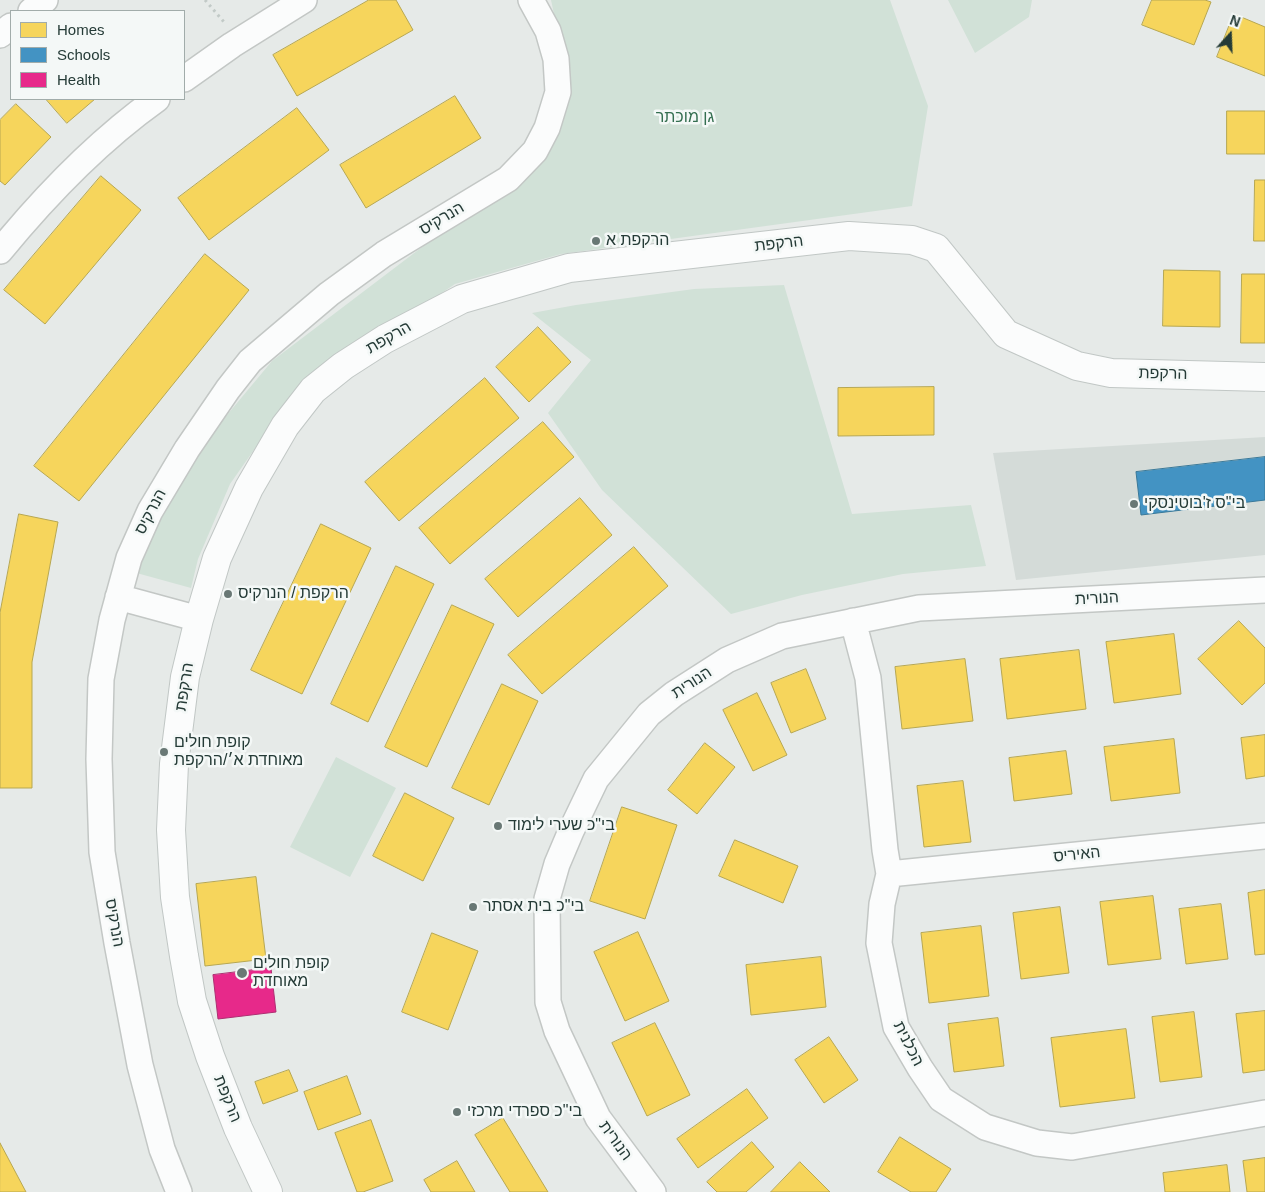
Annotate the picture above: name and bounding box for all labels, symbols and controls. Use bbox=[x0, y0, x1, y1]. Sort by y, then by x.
legend bbox=[10, 10, 185, 100]
north arrow bbox=[1205, 10, 1255, 60]
text: N bbox=[1228, 12, 1243, 30]
text: Homes bbox=[57, 21, 105, 38]
text: Schools bbox=[57, 46, 110, 63]
text: Health bbox=[57, 71, 100, 88]
park label: גן מוכתר bbox=[656, 108, 714, 128]
street label: הנרקיס bbox=[416, 198, 468, 240]
place label: הרקפת א bbox=[606, 231, 669, 251]
street label: הרקפת bbox=[754, 231, 804, 257]
marker: הרקפת א bbox=[590, 235, 602, 247]
street label: הרקפת bbox=[363, 317, 415, 359]
street label: הרקפת bbox=[1138, 364, 1188, 384]
street label: הנרקיס bbox=[131, 486, 171, 538]
place label: בי"ס ז'בוטינסקי bbox=[1144, 494, 1245, 514]
marker: בי"ס ז'בוטינסקי bbox=[1128, 498, 1140, 510]
place label: הרקפת / הנרקיס bbox=[238, 584, 349, 604]
marker: הרקפת / הנרקיס bbox=[222, 588, 234, 600]
street label: הנורית bbox=[1075, 588, 1119, 610]
street label: הרקפת bbox=[172, 661, 198, 713]
street label: הנורית bbox=[668, 663, 716, 703]
place label: קופת חולים מאוחדת א׳/הרקפת bbox=[174, 733, 303, 771]
marker: קופת חולים מאוחדת א׳/הרקפת bbox=[158, 746, 170, 758]
place label: בי"כ שערי לימוד bbox=[508, 816, 615, 836]
marker: בי"כ שערי לימוד bbox=[492, 820, 504, 832]
street label: האיריס bbox=[1053, 843, 1101, 867]
street label: הנרקיס bbox=[100, 897, 128, 949]
place label: בי"כ בית אסתר bbox=[483, 897, 584, 917]
marker: בי"כ בית אסתר bbox=[467, 901, 479, 913]
place label: קופת חולים מאוחדת bbox=[253, 954, 330, 992]
marker: קופת חולים מאוחדת bbox=[235, 966, 249, 980]
street label: הכלנית bbox=[889, 1018, 927, 1070]
street label: הרקפת bbox=[209, 1073, 245, 1125]
place label: בי"כ ספרדי מרכזי bbox=[467, 1102, 582, 1122]
marker: בי"כ ספרדי מרכזי bbox=[451, 1106, 463, 1118]
street label: הנורית bbox=[594, 1118, 636, 1164]

